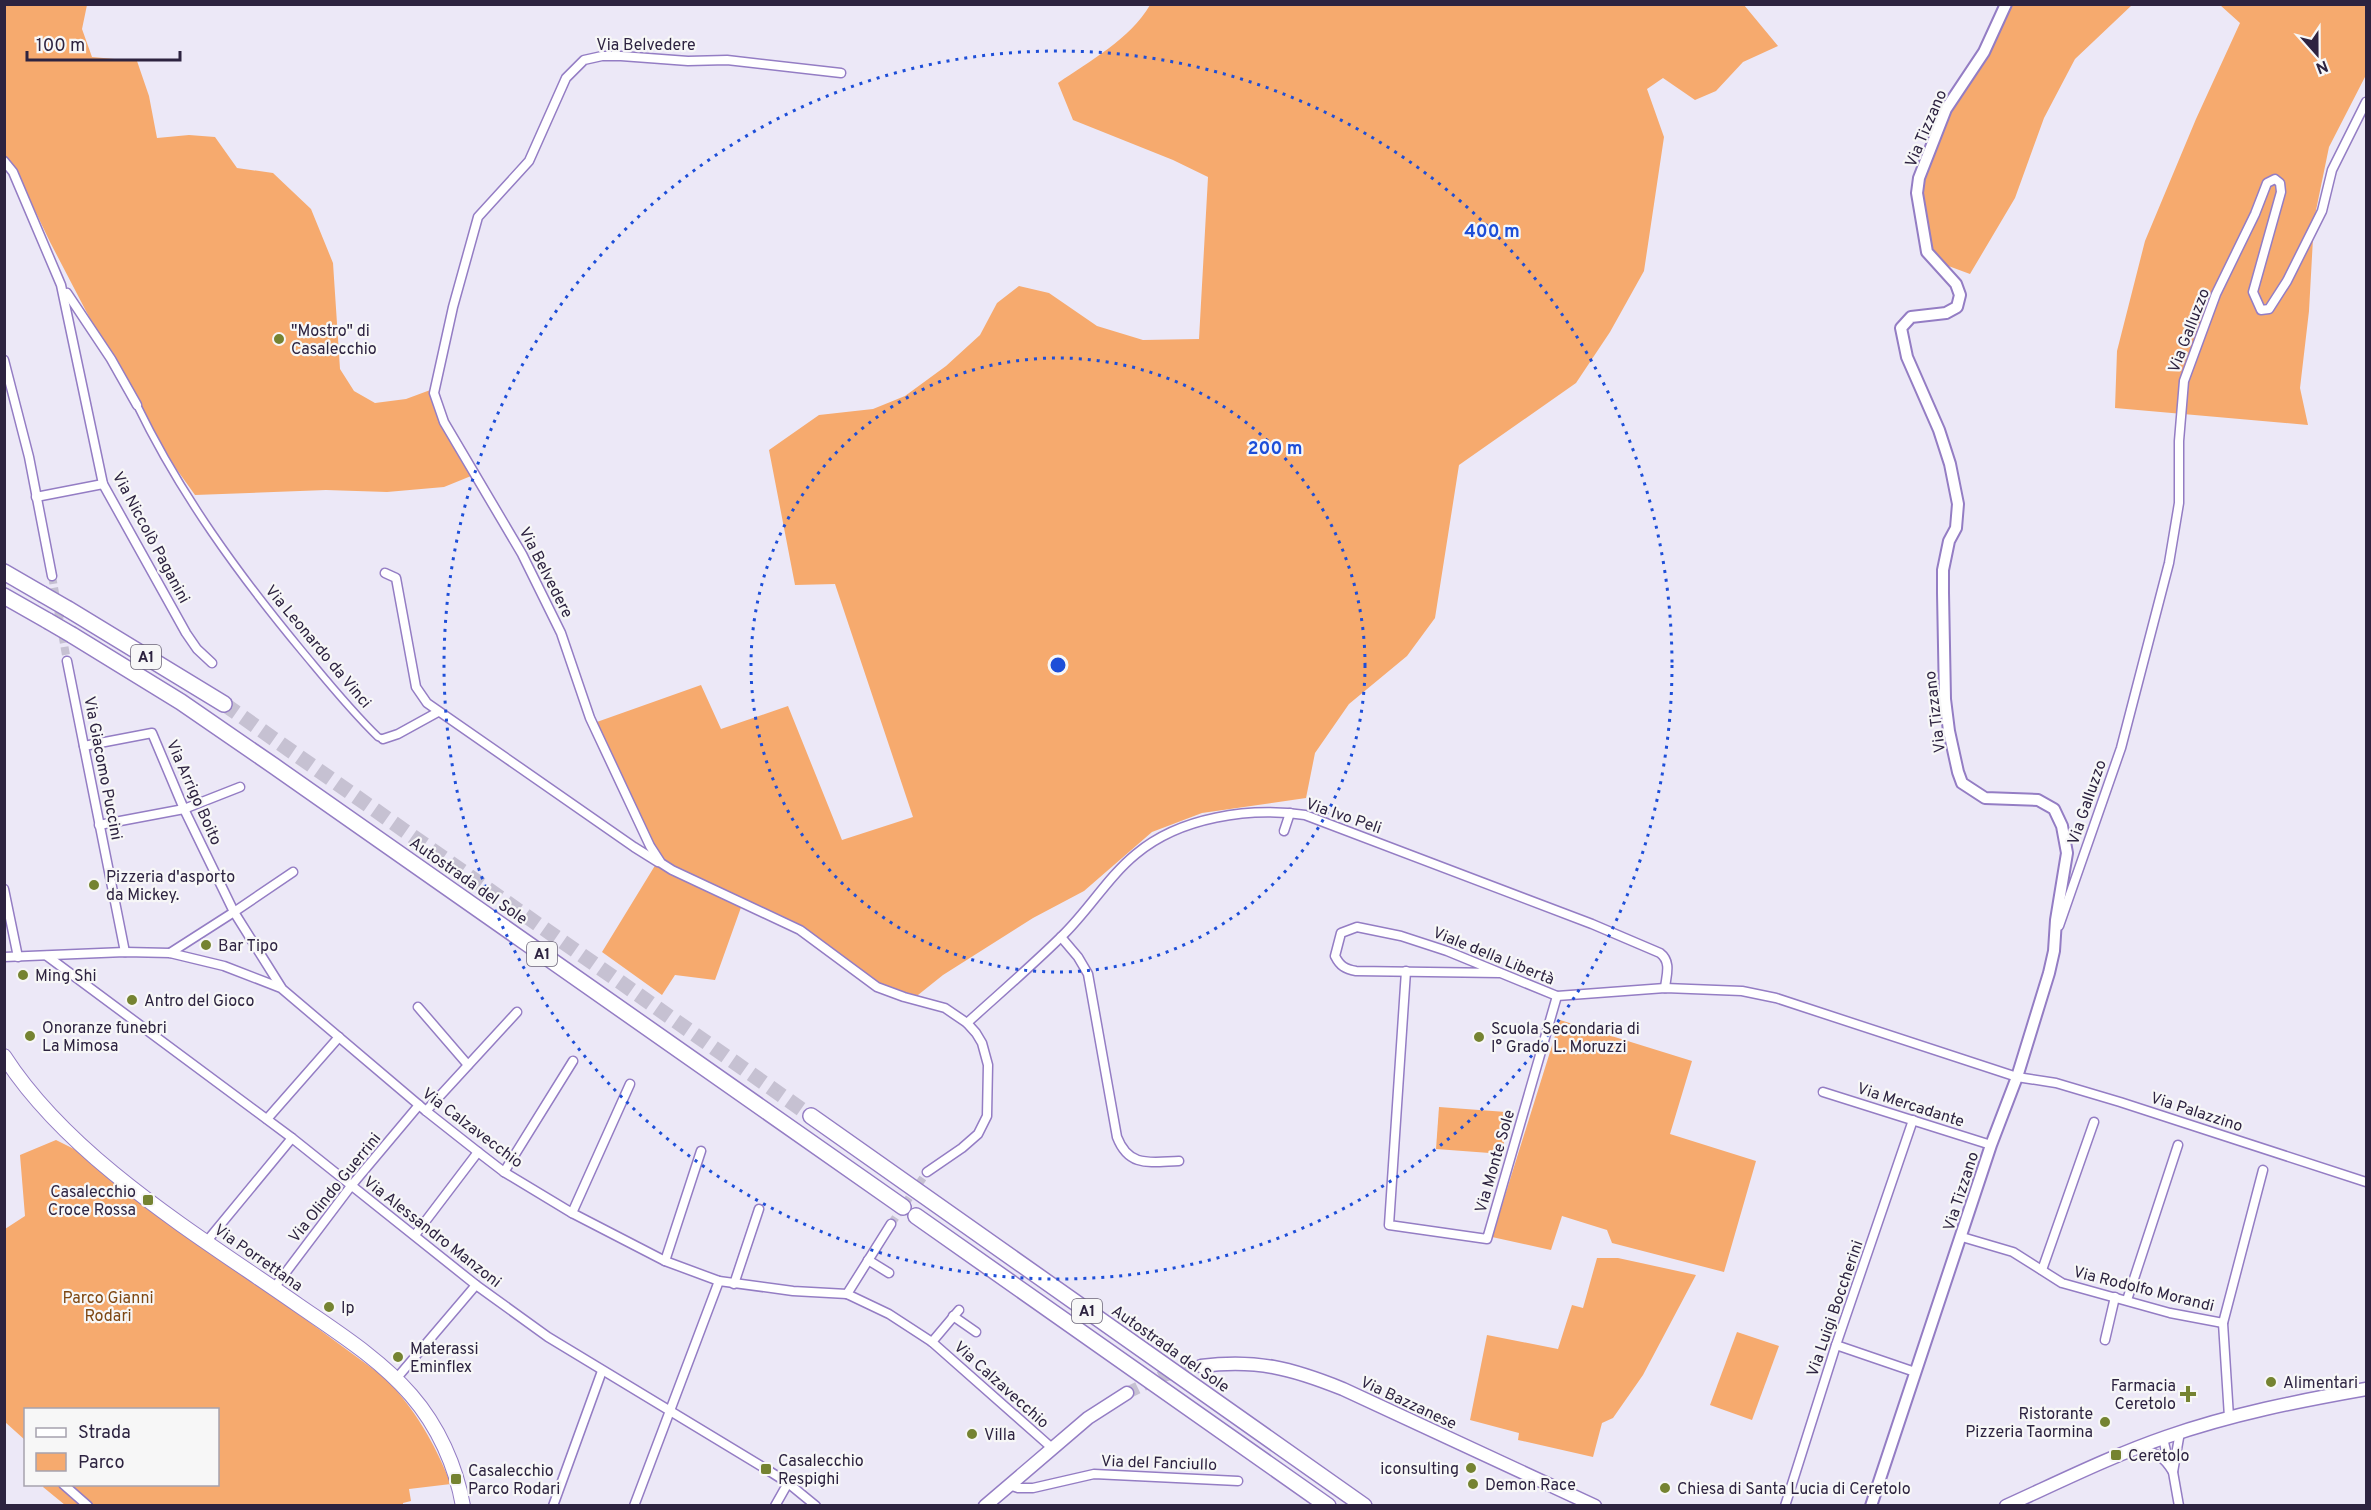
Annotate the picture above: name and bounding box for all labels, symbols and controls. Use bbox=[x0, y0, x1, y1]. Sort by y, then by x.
scale bar bbox=[27, 24, 180, 62]
north arrow bbox=[2287, 24, 2347, 84]
text: 100 m bbox=[36, 35, 85, 58]
street label: Via Belvedere bbox=[596, 36, 696, 56]
text: N bbox=[2313, 55, 2331, 78]
street label: Via Tizzano bbox=[1902, 87, 1952, 171]
text: 400 m bbox=[1464, 221, 1520, 244]
street label: Via Galluzzo bbox=[2165, 286, 2215, 376]
place label: "Mostro" di Casalecchio bbox=[291, 322, 377, 360]
marker: "Mostro" di Casalecchio bbox=[272, 332, 286, 346]
text: 200 m bbox=[1247, 438, 1303, 461]
street label: Via Niccolò Paganini bbox=[107, 469, 193, 607]
street label: Via Belvedere bbox=[514, 524, 577, 622]
street label: Via Leonardo da Vinci bbox=[260, 582, 375, 713]
road number: A1 bbox=[131, 645, 161, 669]
centre of rings bbox=[1048, 655, 1068, 675]
street label: Via Tizzano bbox=[1921, 670, 1951, 754]
street label: Via Giacomo Puccini bbox=[78, 695, 126, 842]
street label: Via Arrigo Boito bbox=[161, 737, 225, 849]
street label: Via Galluzzo bbox=[2064, 758, 2112, 848]
street label: Via Ivo Peli bbox=[1303, 795, 1384, 839]
street label: Autostrada del Sole bbox=[405, 833, 531, 930]
place label: Pizzeria d'asporto da Mickey. bbox=[106, 868, 235, 906]
marker: Pizzeria d'asporto da Mickey. bbox=[87, 878, 101, 892]
street label: Viale della Libertà bbox=[1429, 923, 1557, 990]
place label: Bar Tipo bbox=[218, 937, 278, 957]
marker: Bar Tipo bbox=[199, 938, 213, 952]
road number: A1 bbox=[527, 942, 557, 966]
place label: Ming Shi bbox=[35, 967, 97, 987]
marker: Ming Shi bbox=[16, 968, 30, 982]
place label: Antro del Gioco bbox=[144, 992, 254, 1012]
marker: Antro del Gioco bbox=[125, 993, 139, 1007]
place label: Onoranze funebri La Mimosa bbox=[42, 1019, 167, 1057]
place label: Scuola Secondaria di I° Grado L. Moruzzi bbox=[1491, 1020, 1640, 1058]
marker: Onoranze funebri La Mimosa bbox=[23, 1029, 37, 1043]
marker: Scuola Secondaria di I° Grado L. Moruzzi bbox=[1472, 1030, 1486, 1044]
street label: Via Mercadante bbox=[1854, 1079, 1967, 1133]
street label: Via Calzavecchio bbox=[417, 1084, 526, 1173]
street label: Via Palazzino bbox=[2148, 1089, 2245, 1137]
street label: Via Monte Sole bbox=[1472, 1108, 1520, 1215]
street label: Via Olindo Guerrini bbox=[285, 1129, 386, 1247]
street label: Via Tizzano bbox=[1940, 1149, 1984, 1234]
street label: Via Alessandro Manzoni bbox=[359, 1172, 505, 1293]
place label: Casalecchio Croce Rossa bbox=[48, 1183, 136, 1221]
marker: Casalecchio Croce Rossa bbox=[141, 1193, 155, 1207]
street label: Via Porrettana bbox=[210, 1221, 306, 1297]
street label: Via Luigi Boccherini bbox=[1803, 1238, 1869, 1379]
street label: Via Rodolfo Morandi bbox=[2071, 1263, 2216, 1317]
park label: Parco Gianni Rodari bbox=[62, 1289, 154, 1327]
place label: Ip bbox=[341, 1299, 355, 1319]
road number: A1 bbox=[1072, 1299, 1102, 1323]
marker: Ip bbox=[322, 1300, 336, 1314]
street label: Autostrada del Sole bbox=[1107, 1301, 1233, 1398]
street label: Via Calzavecchio bbox=[949, 1337, 1052, 1434]
place label: Materassi Eminflex bbox=[410, 1340, 479, 1378]
marker: Materassi Eminflex bbox=[391, 1350, 405, 1364]
street label: Via Bazzanese bbox=[1357, 1373, 1460, 1435]
place label: Alimentari bbox=[2283, 1374, 2358, 1394]
marker: Alimentari bbox=[2264, 1375, 2278, 1389]
place label: Farmacia Ceretolo bbox=[2111, 1377, 2176, 1415]
marker: Farmacia Ceretolo bbox=[2181, 1387, 2195, 1401]
place label: Ristorante Pizzeria Taormina bbox=[1965, 1405, 2093, 1443]
legend bbox=[24, 1408, 219, 1486]
marker: Ristorante Pizzeria Taormina bbox=[2098, 1415, 2112, 1429]
text: Strada bbox=[78, 1422, 131, 1445]
place label: Villa bbox=[984, 1426, 1015, 1446]
marker: Villa bbox=[965, 1427, 979, 1441]
place label: Ceretolo bbox=[2128, 1447, 2189, 1467]
marker: Ceretolo bbox=[2109, 1448, 2123, 1462]
text: Parco bbox=[78, 1452, 124, 1475]
place label: Casalecchio Respighi bbox=[778, 1452, 864, 1490]
street label: Via del Fanciullo bbox=[1101, 1452, 1217, 1476]
place label: iconsulting bbox=[1380, 1460, 1459, 1480]
marker: iconsulting bbox=[1464, 1461, 1478, 1475]
place label: Casalecchio Parco Rodari bbox=[468, 1462, 560, 1500]
marker: Casalecchio Respighi bbox=[759, 1462, 773, 1476]
marker: Casalecchio Parco Rodari bbox=[449, 1472, 463, 1486]
place label: Demon Race bbox=[1485, 1476, 1576, 1496]
marker: Demon Race bbox=[1466, 1477, 1480, 1491]
place label: Chiesa di Santa Lucia di Ceretolo bbox=[1677, 1480, 1911, 1500]
marker: Chiesa di Santa Lucia di Ceretolo bbox=[1658, 1481, 1672, 1495]

